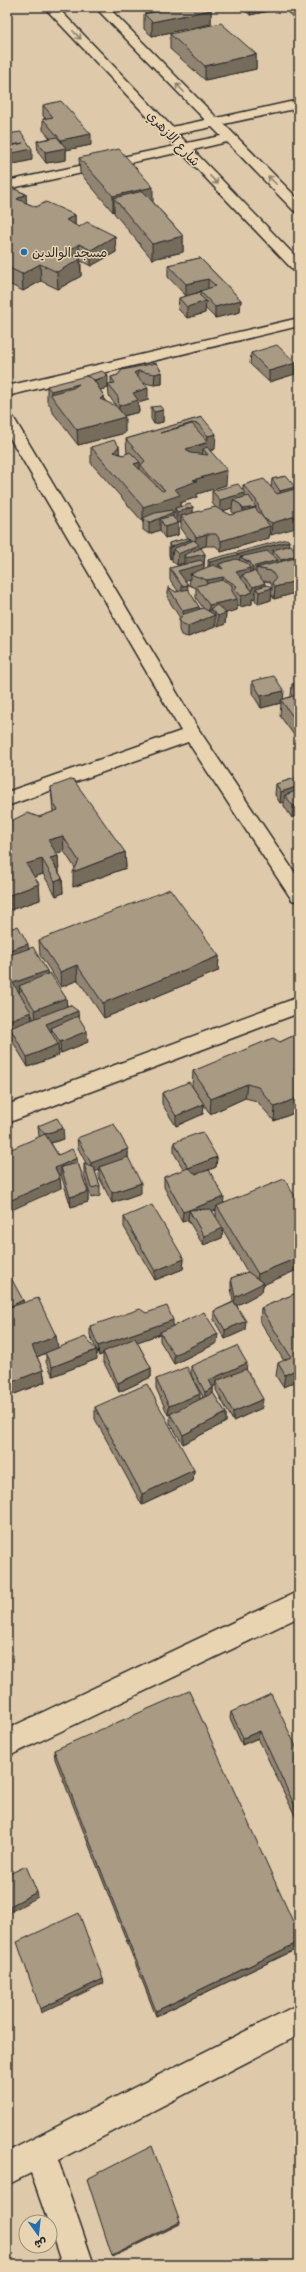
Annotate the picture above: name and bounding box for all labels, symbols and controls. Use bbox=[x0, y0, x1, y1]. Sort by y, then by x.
one-way arrow bbox=[72, 30, 82, 40]
one-way arrow bbox=[175, 83, 185, 93]
street label: شارع الازهري bbox=[141, 107, 203, 172]
one-way arrow bbox=[209, 175, 219, 185]
one-way arrow bbox=[267, 176, 277, 186]
place label: مسجد الوالدين bbox=[32, 245, 107, 264]
marker: مسجد الوالدين bbox=[19, 247, 29, 257]
north arrow bbox=[18, 2214, 58, 2254]
text: ش bbox=[32, 2232, 48, 2251]

